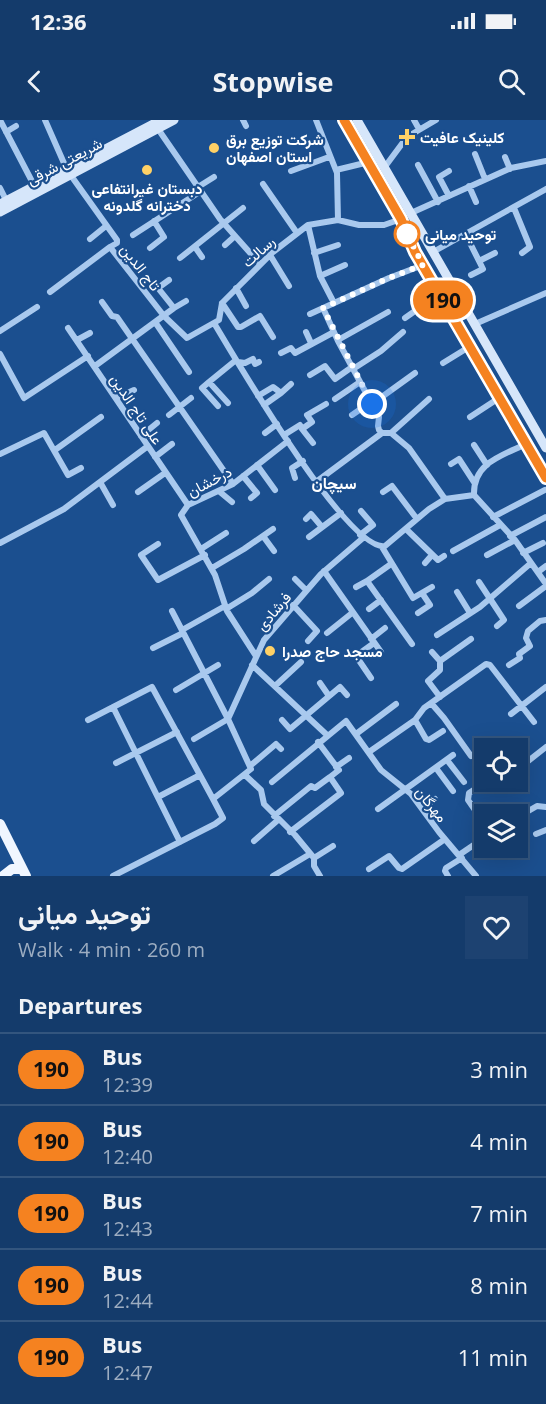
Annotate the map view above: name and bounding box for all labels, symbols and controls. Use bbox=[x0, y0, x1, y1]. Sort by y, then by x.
text: 12:36 bbox=[30, 6, 87, 36]
text: Stopwise bbox=[212, 63, 334, 100]
icon: back bbox=[18, 65, 51, 98]
icon: search bbox=[495, 65, 528, 98]
place label: کلینیک عافیت bbox=[420, 127, 505, 147]
marker: کلینیک عافیت bbox=[398, 128, 416, 146]
place label: شرکت توزیع برق استان اصفهان bbox=[226, 129, 324, 166]
street label: شریعتی شرقی bbox=[23, 133, 106, 190]
marker: شرکت توزیع برق استان اصفهان bbox=[207, 141, 221, 155]
marker: دبستان غیرانتفاعی دخترانه گلدونه bbox=[140, 163, 154, 177]
place label: دبستان غیرانتفاعی دخترانه گلدونه bbox=[92, 178, 202, 215]
marker: توحید میانی bbox=[394, 221, 420, 247]
place label: توحید میانی bbox=[425, 224, 496, 244]
street label: رسالت bbox=[237, 231, 279, 271]
street label: تاج الدین bbox=[115, 239, 166, 296]
line badge: 190 bbox=[408, 280, 478, 320]
text: 190 bbox=[425, 286, 461, 314]
street label: علی تاج الدین bbox=[104, 370, 168, 449]
your location bbox=[357, 389, 387, 419]
street label: درخشان bbox=[183, 461, 235, 501]
district label: سیچان bbox=[311, 472, 357, 495]
street label: فرشادی bbox=[251, 587, 296, 635]
place label: مسجد حاج صدرا bbox=[282, 641, 383, 662]
marker: مسجد حاج صدرا bbox=[263, 644, 277, 658]
map controls bbox=[474, 738, 528, 858]
button: locate bbox=[474, 738, 528, 792]
street label: مهرگان bbox=[411, 782, 453, 826]
button: layers bbox=[474, 804, 528, 858]
text: توحید میانی bbox=[18, 894, 151, 932]
button: heart bbox=[465, 896, 528, 959]
text: Walk · 4 min · 260 m bbox=[18, 936, 205, 963]
text: Departures bbox=[18, 990, 142, 1020]
text: Bus bbox=[102, 1041, 142, 1071]
text: 3 min bbox=[470, 1054, 528, 1084]
text: 190 bbox=[33, 1055, 69, 1083]
text: 12:39 bbox=[102, 1071, 153, 1098]
text: Bus bbox=[102, 1113, 142, 1143]
text: 4 min bbox=[470, 1126, 528, 1156]
text: 190 bbox=[33, 1127, 69, 1155]
text: 12:40 bbox=[102, 1143, 153, 1170]
text: Bus bbox=[102, 1185, 142, 1215]
text: 7 min bbox=[470, 1198, 528, 1228]
text: 190 bbox=[33, 1199, 69, 1227]
text: 12:43 bbox=[102, 1215, 153, 1242]
text: Bus bbox=[102, 1257, 142, 1287]
text: 8 min bbox=[470, 1270, 528, 1300]
text: 190 bbox=[33, 1271, 69, 1299]
text: 12:44 bbox=[102, 1287, 153, 1314]
text: Bus bbox=[102, 1329, 142, 1359]
text: 11 min bbox=[458, 1342, 528, 1372]
text: 190 bbox=[33, 1343, 69, 1371]
text: 12:47 bbox=[102, 1359, 153, 1386]

